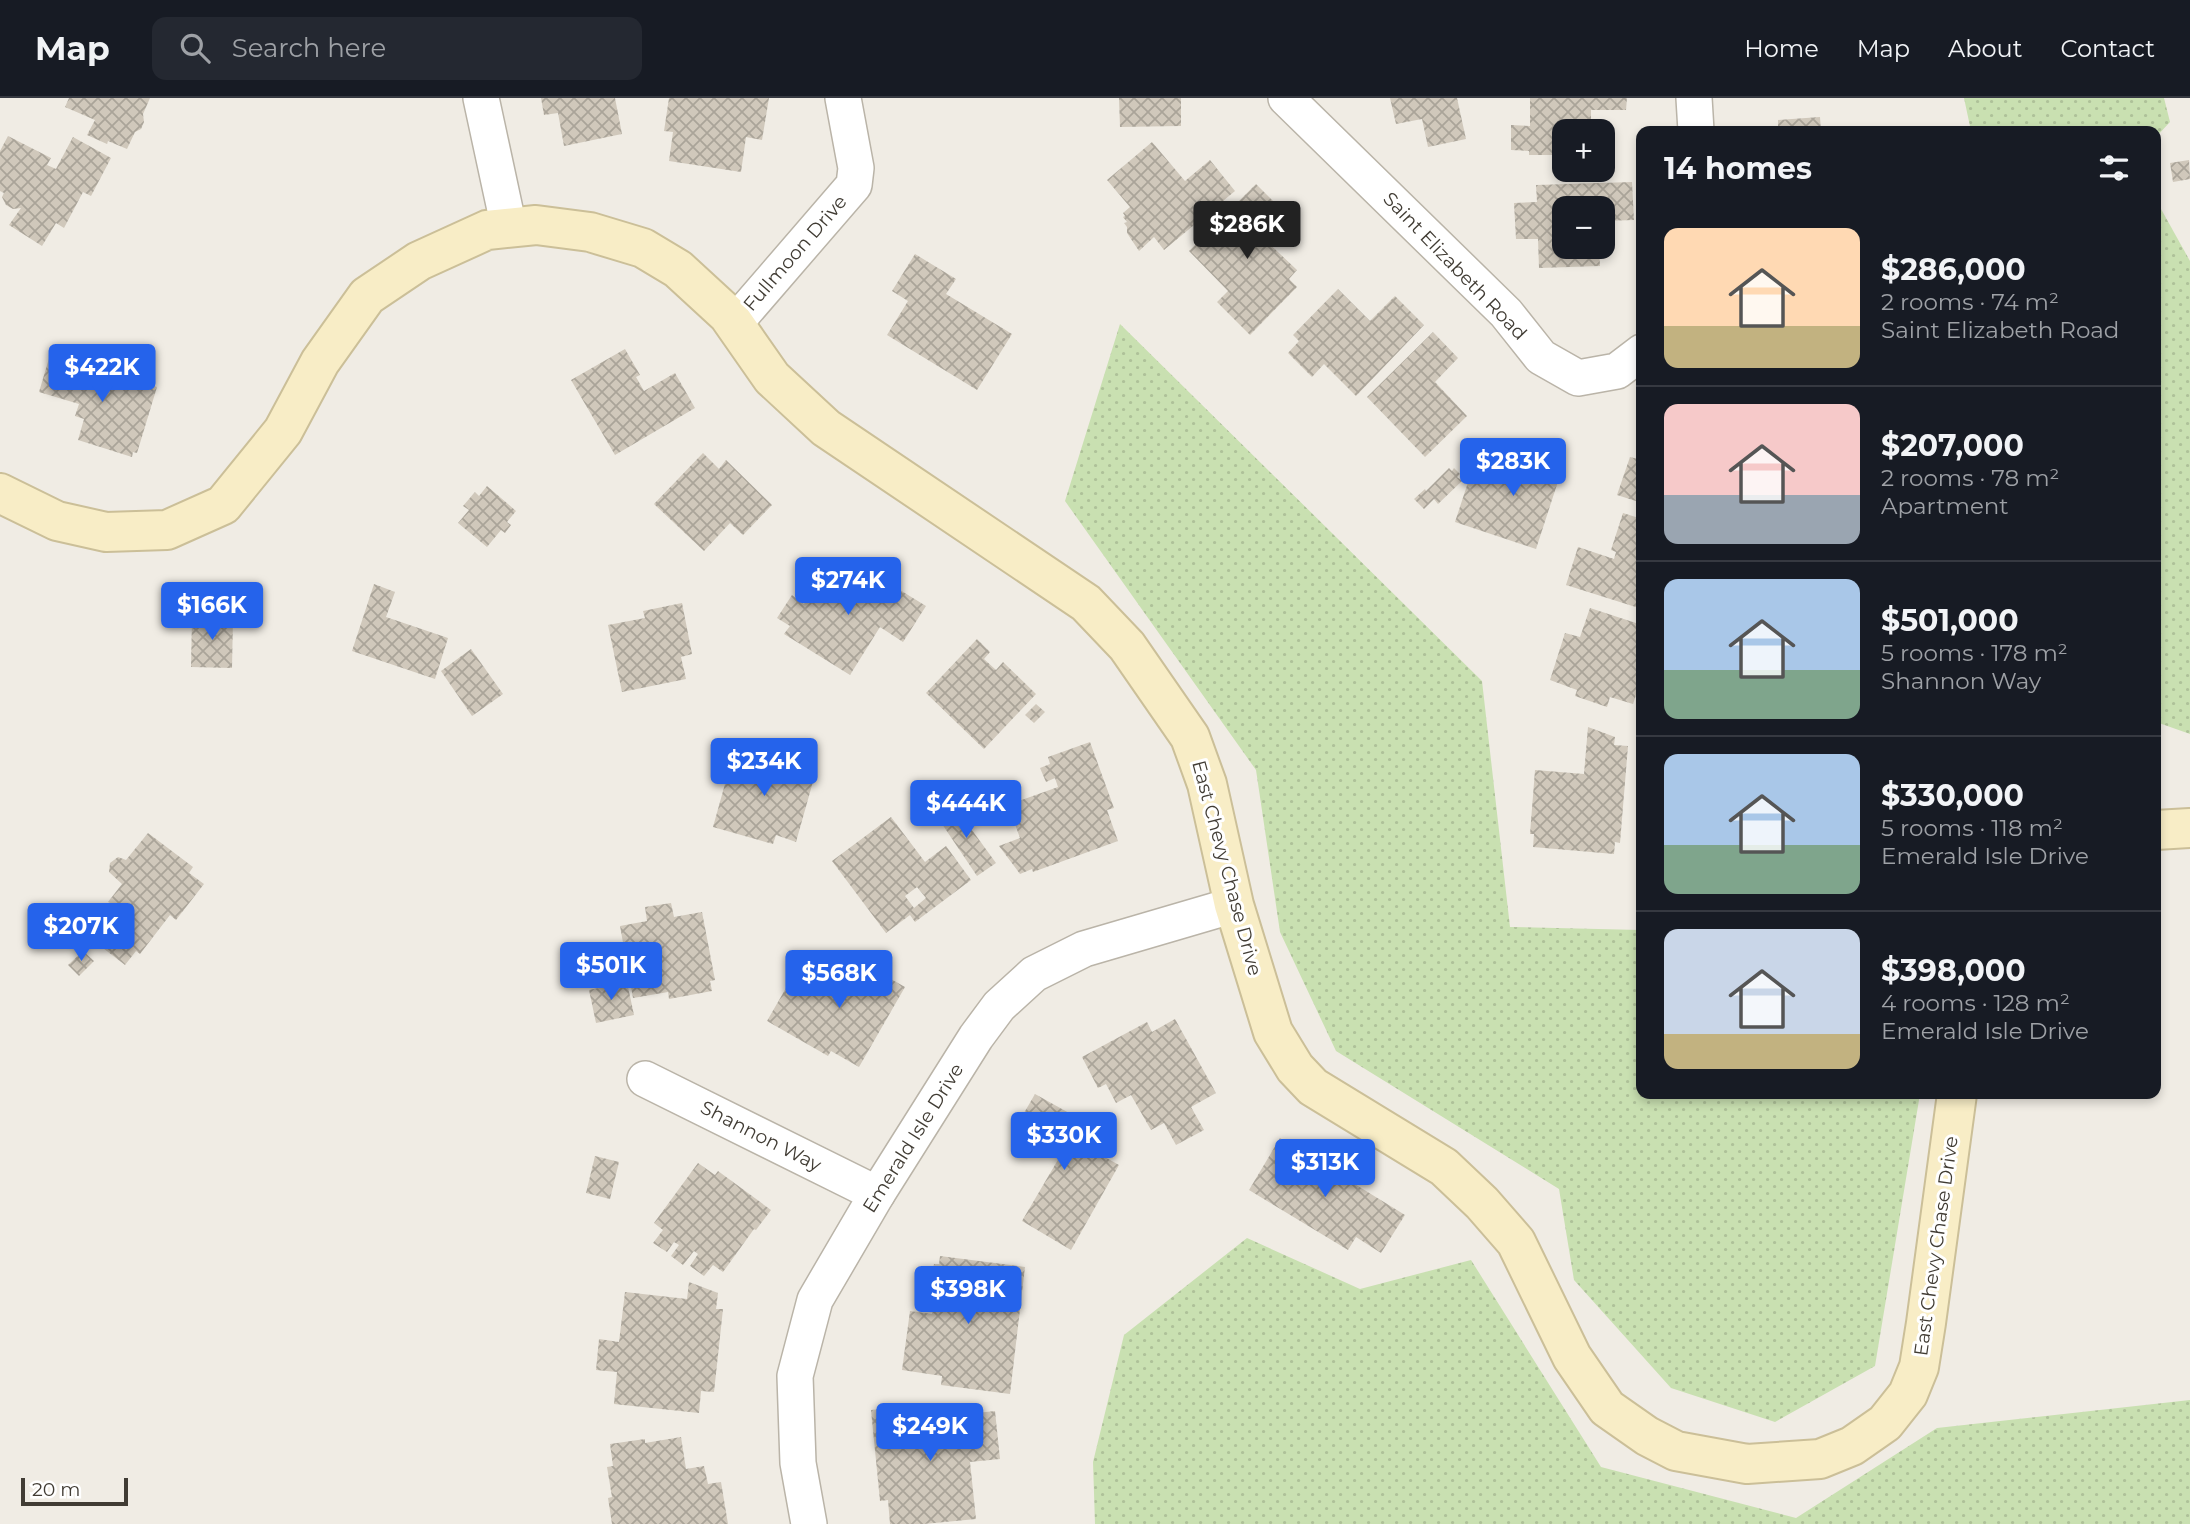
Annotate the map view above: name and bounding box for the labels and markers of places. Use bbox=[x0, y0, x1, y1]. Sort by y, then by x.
pin: $286K bbox=[1198, 202, 1296, 261]
pin: $422K bbox=[53, 344, 151, 404]
pin: $283K bbox=[1464, 438, 1562, 498]
pin: $274K bbox=[799, 558, 897, 617]
pin: $166K bbox=[163, 582, 261, 642]
pin: $234K bbox=[715, 738, 813, 798]
pin: $444K bbox=[917, 780, 1015, 840]
pin: $207K bbox=[32, 904, 130, 963]
pin: $501K bbox=[562, 942, 660, 1002]
pin: $568K bbox=[790, 950, 888, 1010]
pin: $330K bbox=[1015, 1112, 1113, 1172]
pin: $313K bbox=[1276, 1140, 1374, 1199]
pin: $398K bbox=[919, 1266, 1017, 1326]
pin: $249K bbox=[881, 1404, 979, 1463]

